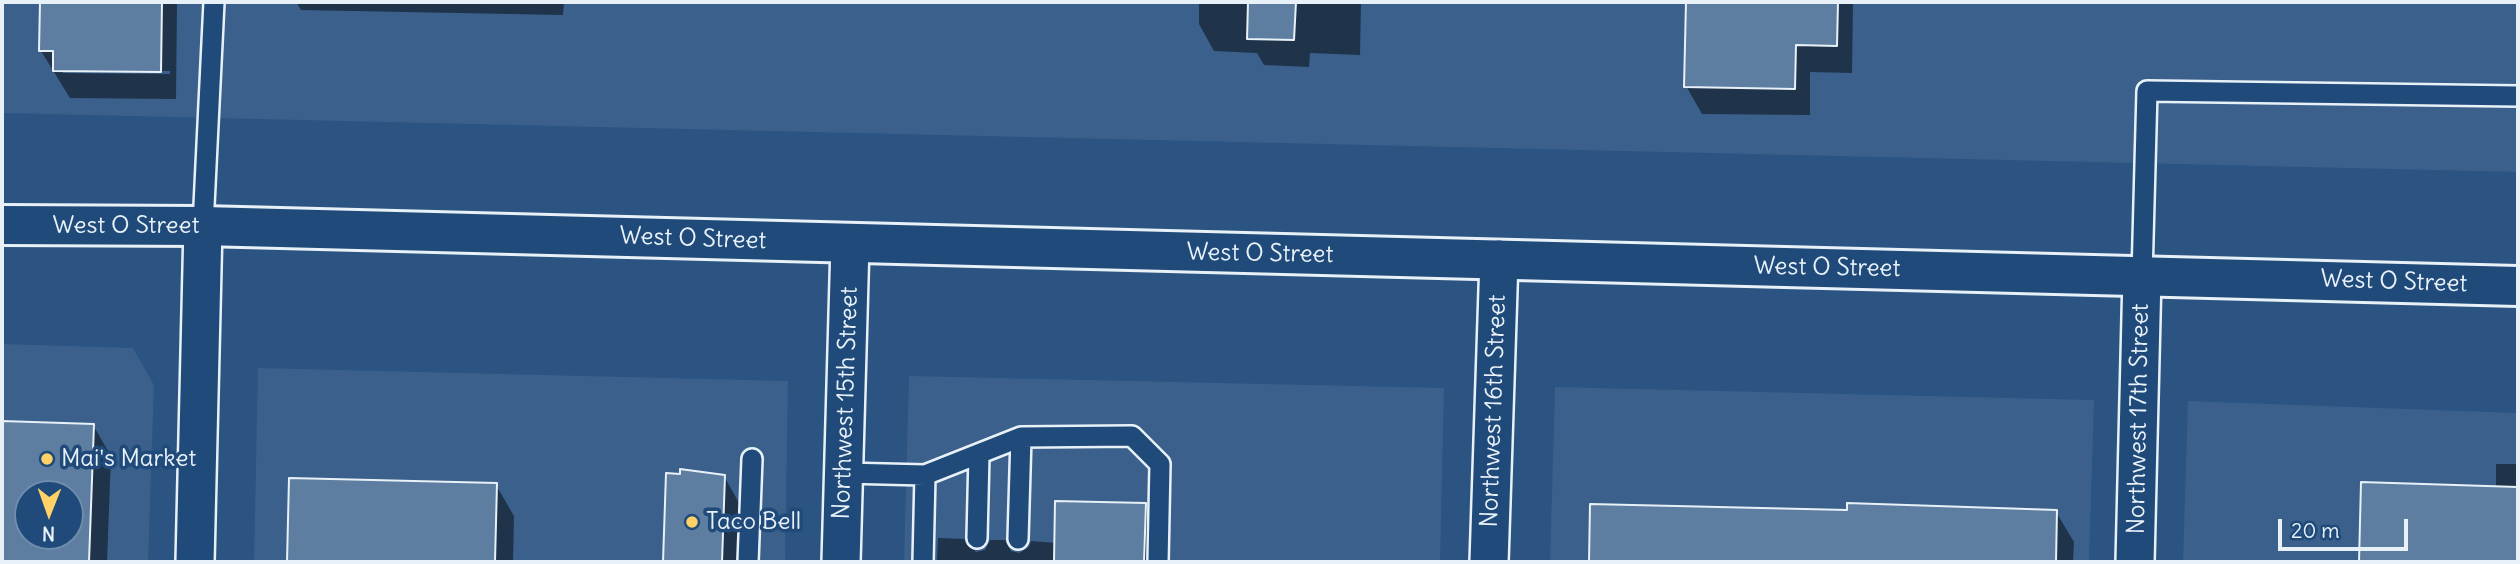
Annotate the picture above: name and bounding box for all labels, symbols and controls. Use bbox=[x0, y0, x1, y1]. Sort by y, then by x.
street label: West O Street bbox=[53, 212, 199, 240]
street label: West O Street bbox=[619, 222, 767, 256]
street label: West O Street bbox=[1186, 238, 1334, 270]
street label: West O Street bbox=[1753, 252, 1901, 284]
street label: West O Street bbox=[2320, 265, 2468, 299]
street label: Northwest 15th Street bbox=[828, 286, 864, 520]
street label: Northwest 16th Street bbox=[1476, 294, 1512, 528]
street label: Northwest 17th Street bbox=[2123, 303, 2155, 535]
place label: Mai's Market bbox=[61, 445, 196, 473]
marker: Mai's Market bbox=[39, 451, 55, 467]
north arrow bbox=[14, 480, 84, 550]
scale bar bbox=[2282, 504, 2412, 548]
place label: Taco Bell bbox=[706, 508, 801, 536]
marker: Taco Bell bbox=[684, 514, 700, 530]
text: 20 m bbox=[2291, 517, 2340, 544]
text: N bbox=[42, 522, 55, 546]

